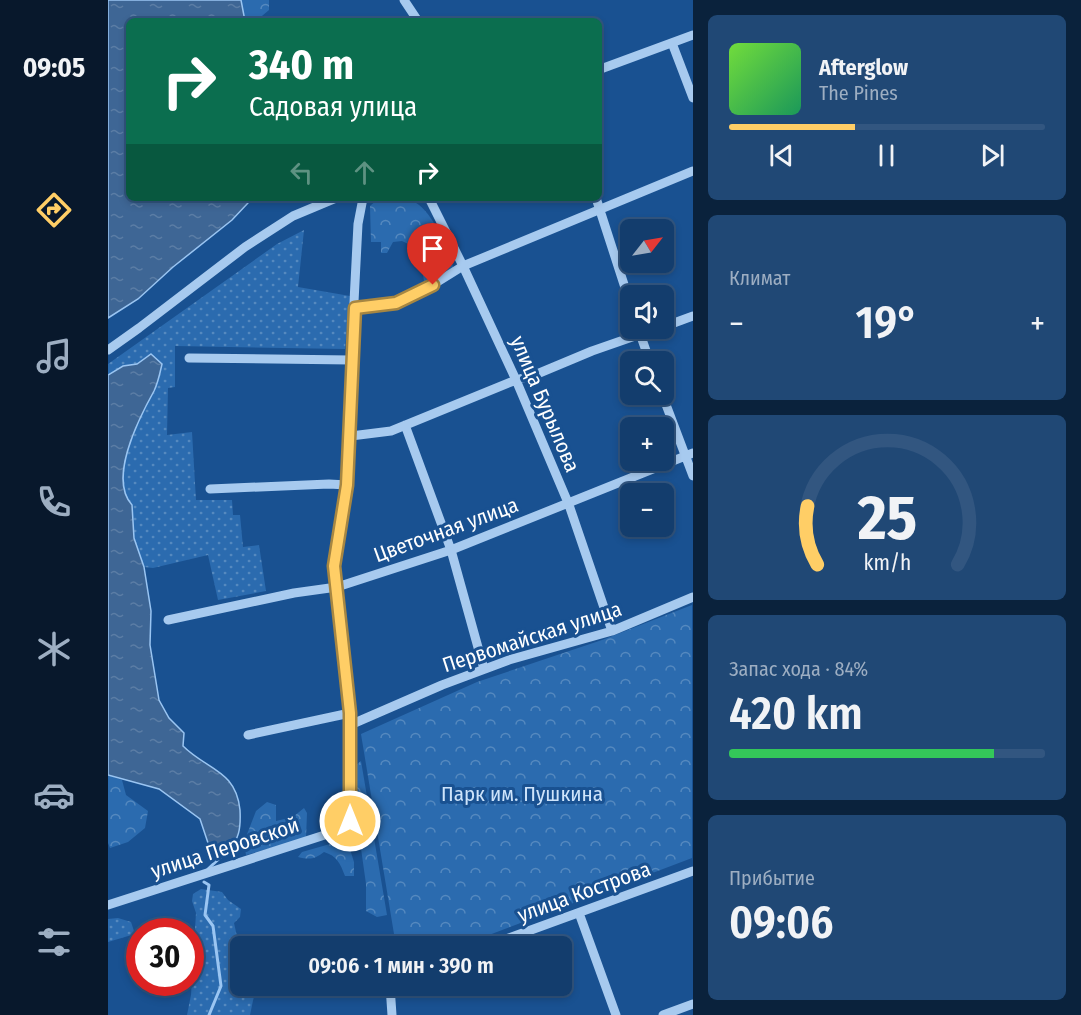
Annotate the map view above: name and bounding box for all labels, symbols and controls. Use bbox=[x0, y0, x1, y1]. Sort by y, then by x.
text: 340 m bbox=[249, 40, 354, 90]
icon: right bbox=[150, 42, 228, 120]
text: 09:05 bbox=[23, 52, 85, 84]
text: Afterglow bbox=[819, 54, 908, 81]
text: The Pines bbox=[819, 81, 898, 105]
text: Садовая улица bbox=[249, 91, 417, 123]
icon: previous bbox=[765, 139, 798, 172]
icon: pause bbox=[870, 139, 903, 172]
icon: next bbox=[976, 139, 1009, 172]
icon: left bbox=[285, 156, 318, 189]
icon: ahead bbox=[348, 156, 381, 189]
icon: right bbox=[411, 156, 444, 189]
icon: directions bbox=[33, 189, 75, 231]
north arrow bbox=[620, 219, 674, 273]
map controls bbox=[620, 219, 674, 537]
pin bbox=[407, 223, 458, 285]
icon: arrive bbox=[416, 232, 449, 265]
text: Климат bbox=[729, 266, 790, 290]
button: sound bbox=[620, 285, 674, 339]
text: 19° bbox=[856, 296, 918, 350]
text: − bbox=[729, 304, 744, 344]
text: + bbox=[1030, 304, 1045, 344]
street label: улица Бурылова bbox=[505, 332, 585, 476]
icon: music bbox=[33, 335, 75, 377]
button: search bbox=[620, 351, 674, 405]
button: + bbox=[620, 417, 674, 471]
icon: phone bbox=[33, 481, 75, 523]
text: 25 bbox=[856, 481, 917, 556]
button: − bbox=[620, 483, 674, 537]
street label: Цветочная улица bbox=[370, 492, 522, 568]
text: km/h bbox=[863, 550, 911, 576]
street label: Первомайская улица bbox=[439, 596, 625, 678]
icon: climate bbox=[33, 628, 75, 670]
text: Запас хода · 84% bbox=[729, 657, 868, 681]
text: 420 km bbox=[729, 687, 863, 741]
icon: car bbox=[33, 774, 75, 816]
park label: Парк им. Пушкина bbox=[441, 781, 603, 807]
position arrow bbox=[318, 789, 382, 853]
street label: улица Перовской bbox=[148, 812, 302, 884]
street label: улица Кострова bbox=[514, 856, 654, 928]
text: Прибытие bbox=[729, 866, 815, 890]
text: 09:06 bbox=[729, 896, 833, 950]
speed limit sign: 30 bbox=[126, 918, 204, 996]
icon: filters bbox=[33, 921, 75, 963]
text: 09:06 · 1 мин · 390 m bbox=[308, 952, 494, 979]

